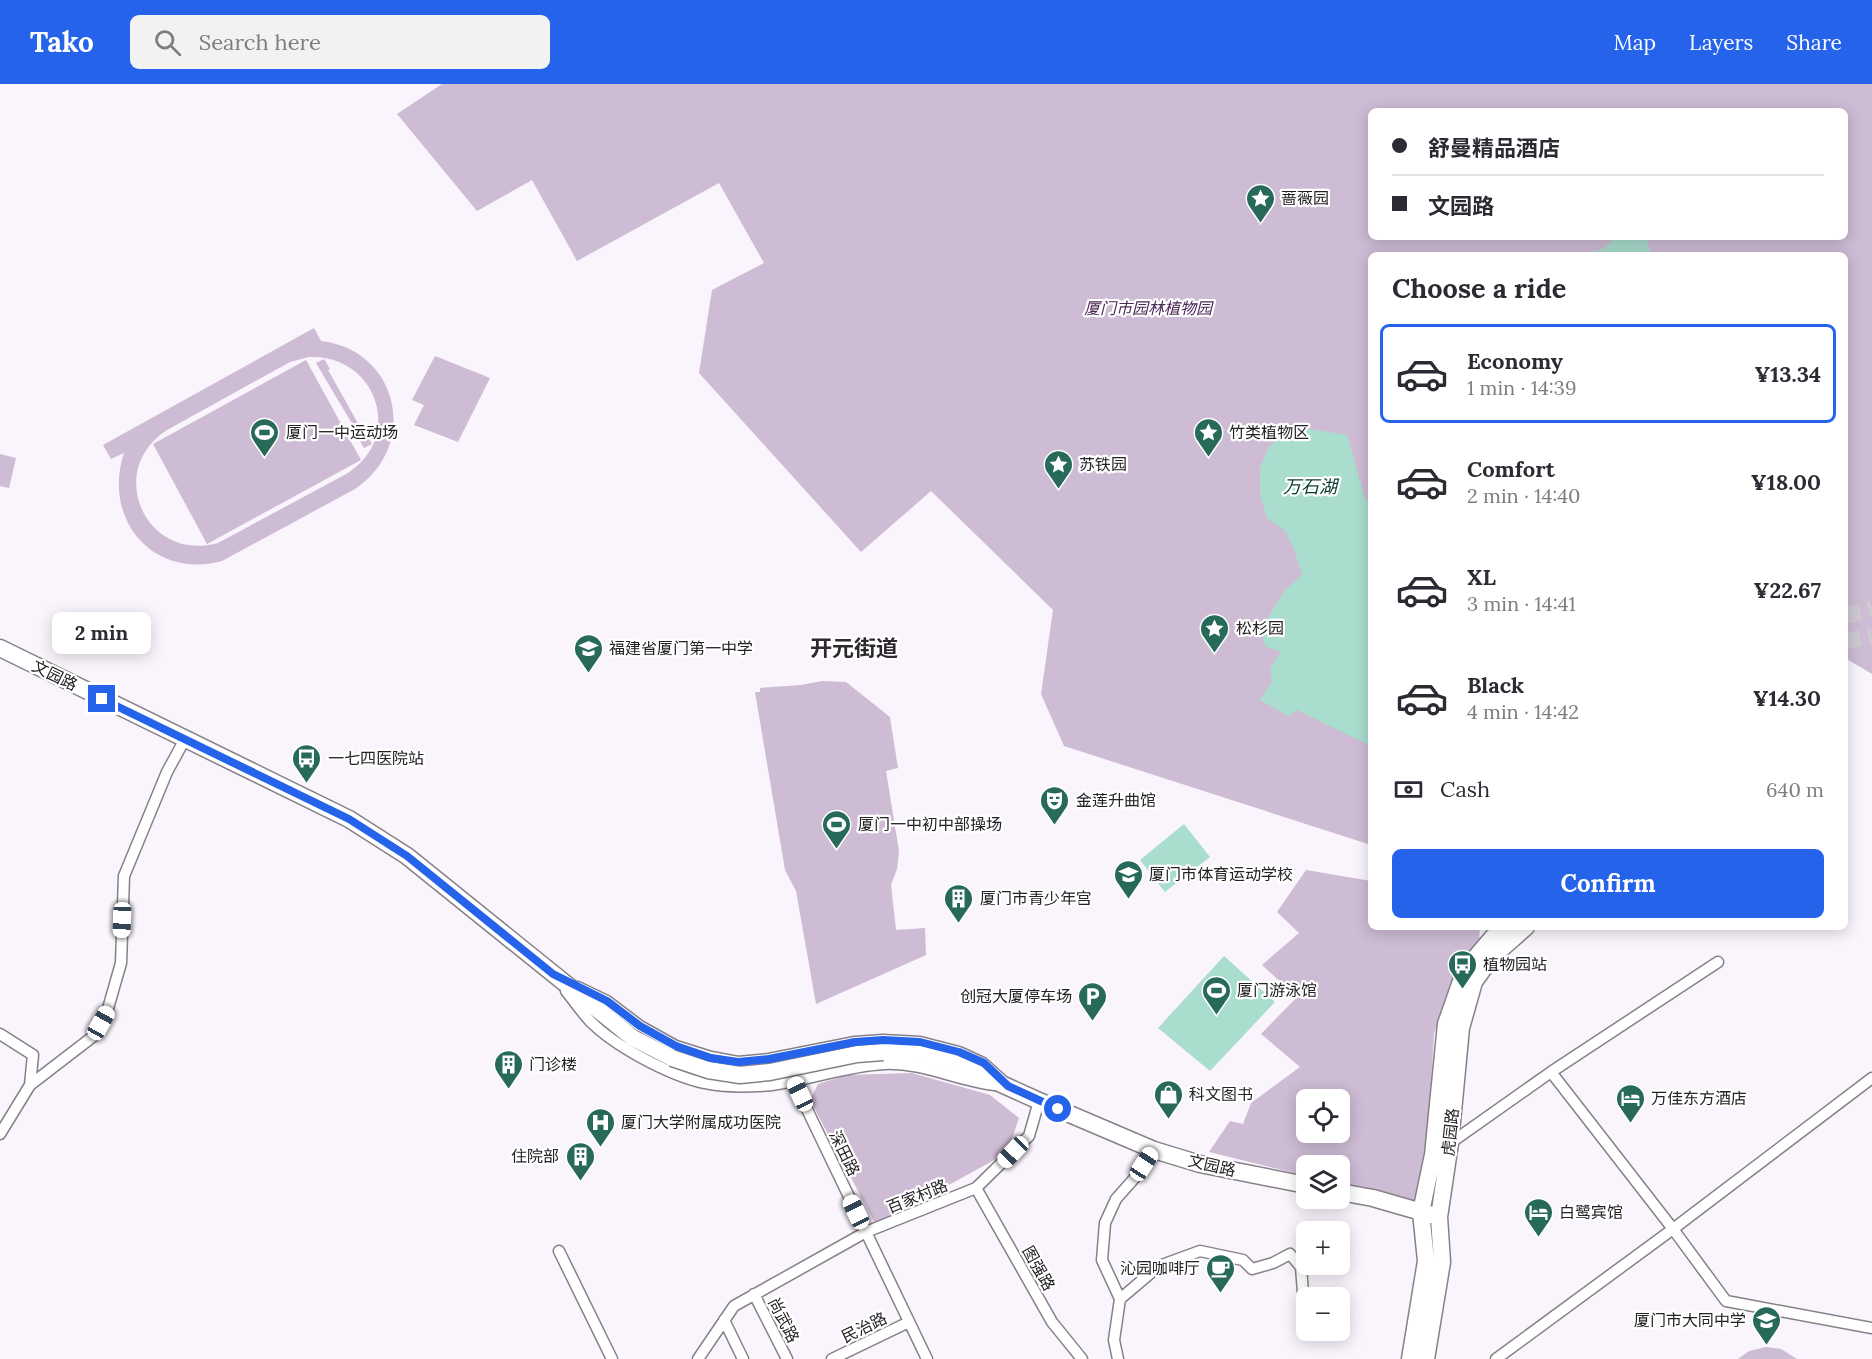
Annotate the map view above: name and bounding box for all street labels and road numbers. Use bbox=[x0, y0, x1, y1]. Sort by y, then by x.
street label: 文园路 bbox=[29, 655, 81, 695]
street label: 虎园路 bbox=[1438, 1107, 1462, 1157]
street label: 深田路 bbox=[825, 1127, 865, 1179]
street label: 文园路 bbox=[1186, 1150, 1238, 1180]
street label: 百家村路 bbox=[884, 1175, 950, 1217]
street label: 图强路 bbox=[1019, 1242, 1059, 1294]
street label: 尚武路 bbox=[764, 1294, 804, 1346]
street label: 民治路 bbox=[838, 1307, 890, 1347]

